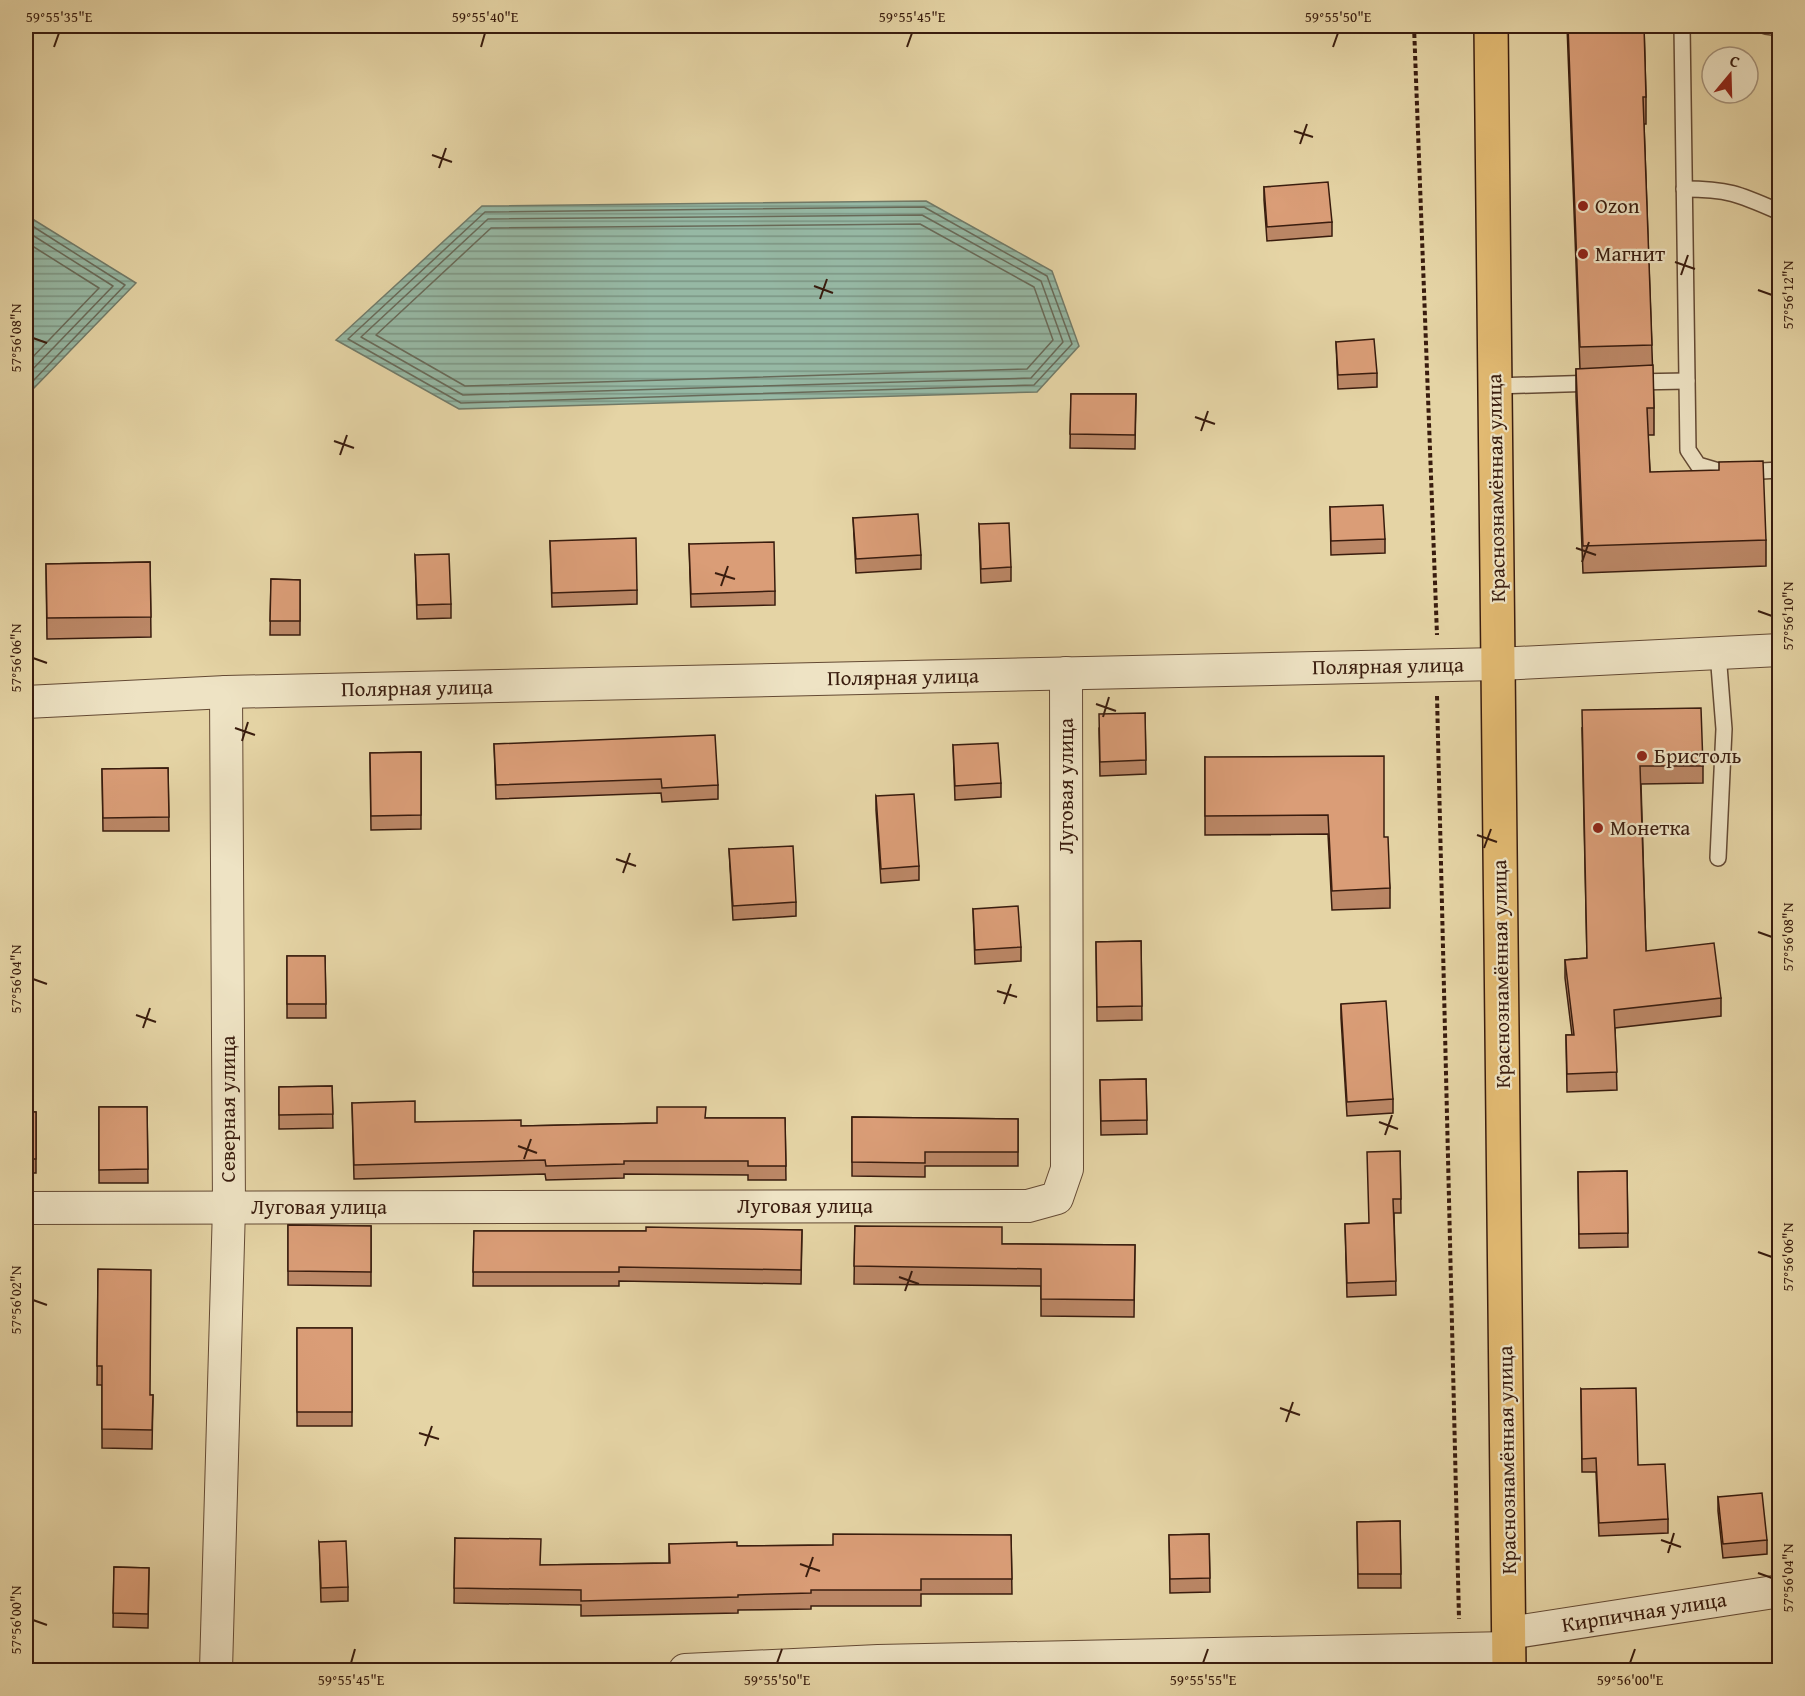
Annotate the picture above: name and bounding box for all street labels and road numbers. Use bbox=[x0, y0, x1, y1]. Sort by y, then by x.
street label: Краснознамённая улица bbox=[1478, 373, 1513, 603]
street label: Полярная улица bbox=[1312, 649, 1464, 682]
street label: Полярная улица bbox=[827, 660, 979, 693]
street label: Полярная улица bbox=[341, 671, 493, 704]
street label: Луговая улица bbox=[1050, 718, 1081, 854]
street label: Краснознамённая улица bbox=[1483, 859, 1518, 1089]
street label: Северная улица bbox=[212, 1036, 243, 1182]
street label: Луговая улица bbox=[737, 1190, 873, 1221]
street label: Луговая улица bbox=[251, 1191, 387, 1222]
street label: Краснознамённая улица bbox=[1489, 1345, 1524, 1575]
street label: Кирпичная улица bbox=[1559, 1583, 1729, 1640]

